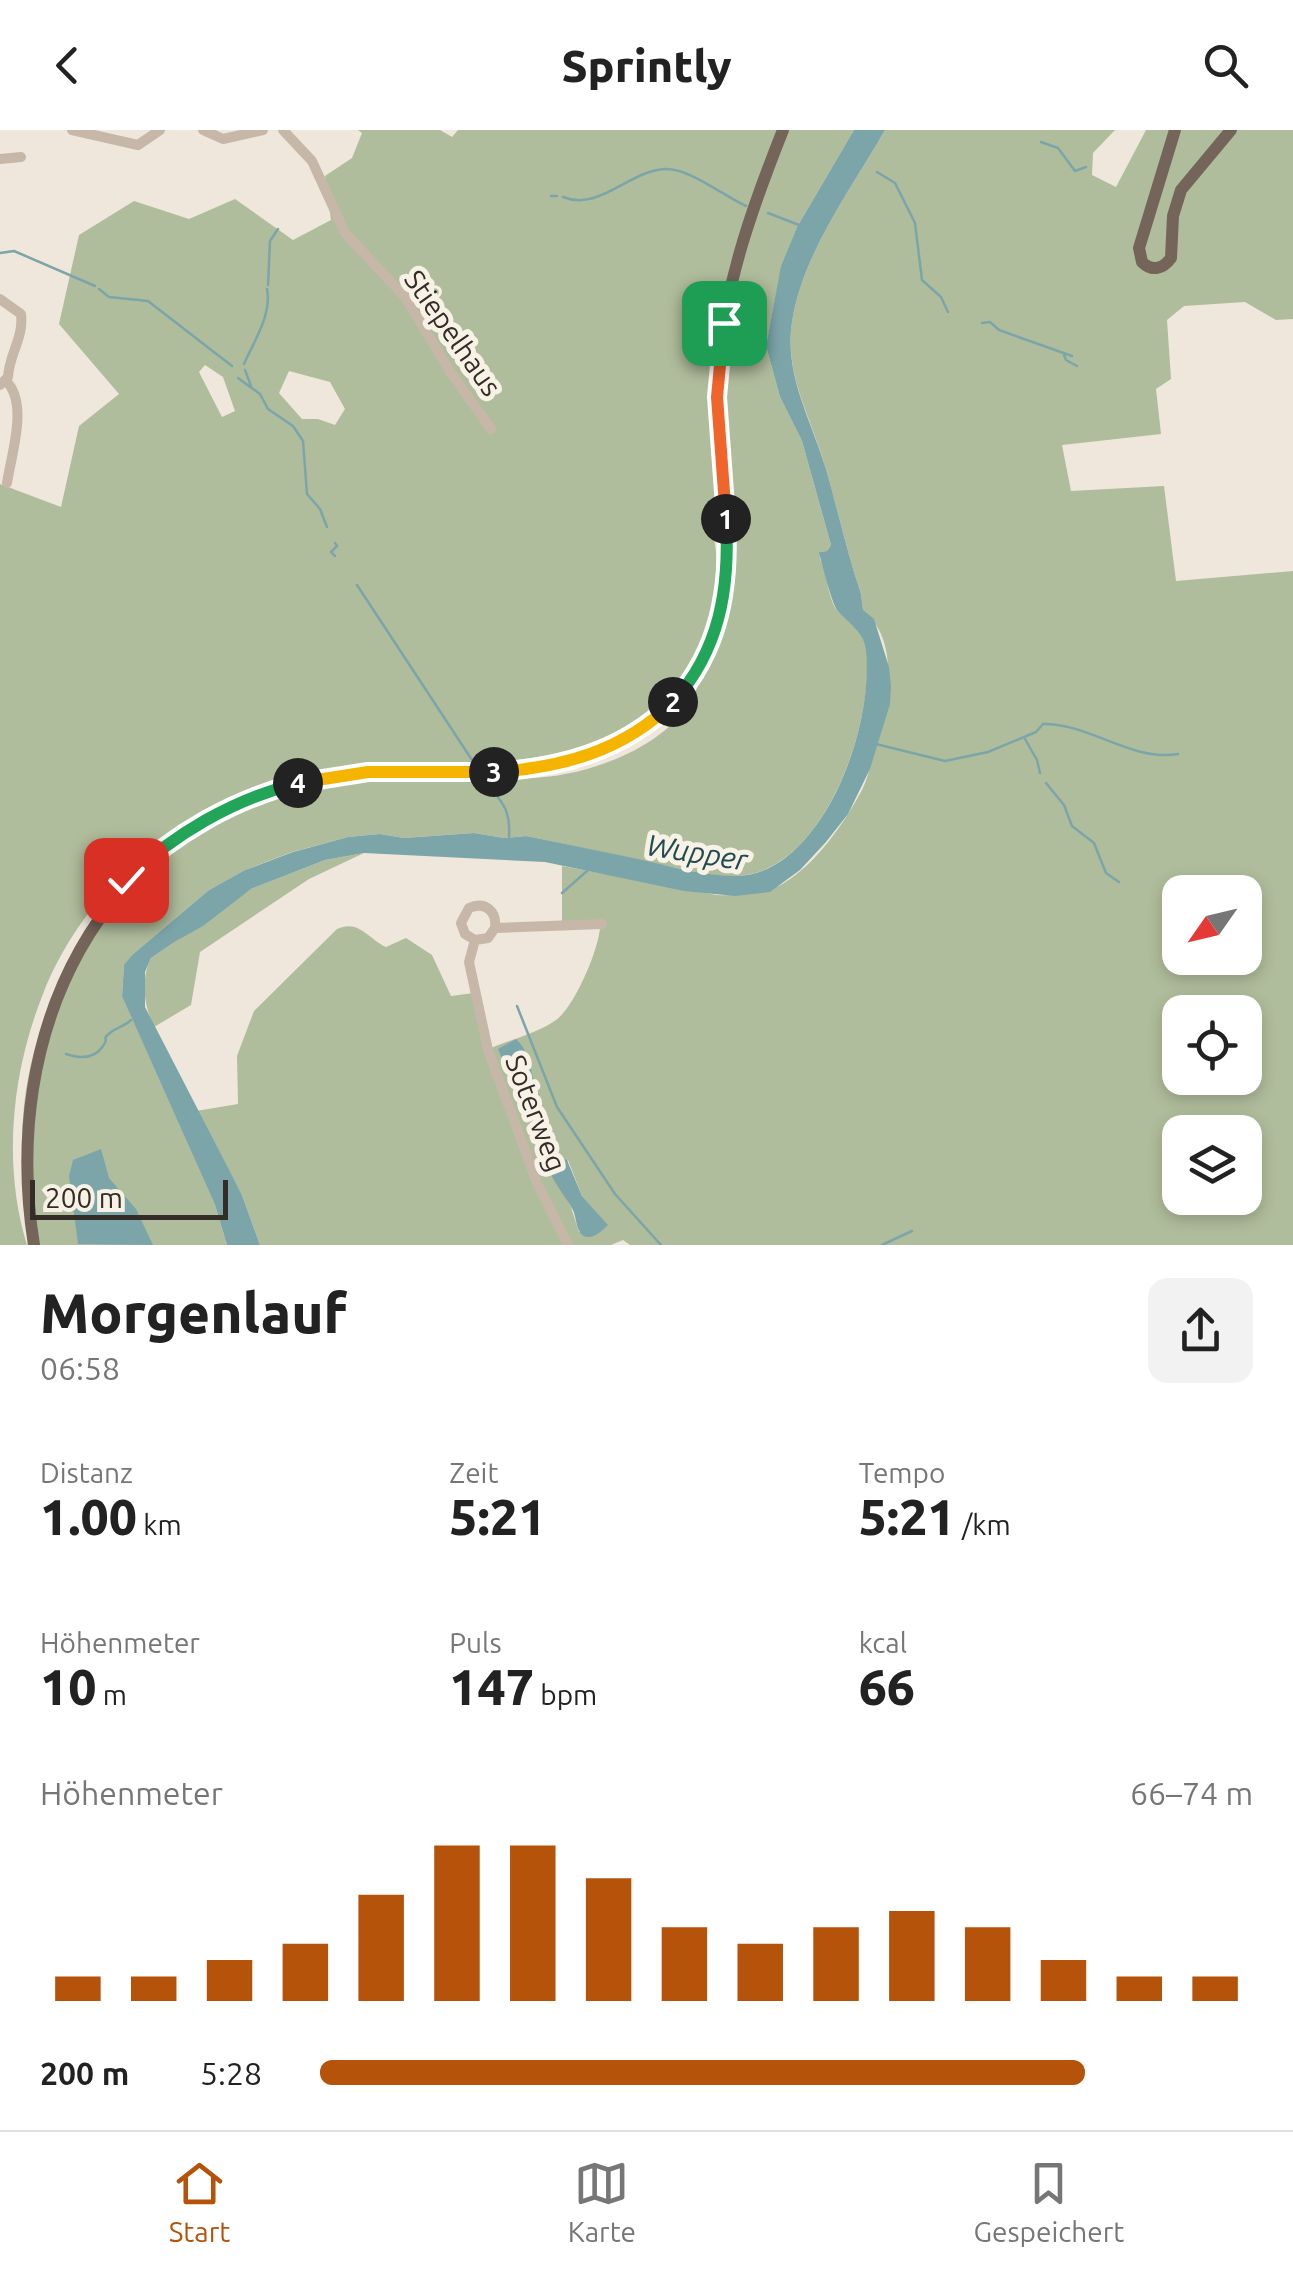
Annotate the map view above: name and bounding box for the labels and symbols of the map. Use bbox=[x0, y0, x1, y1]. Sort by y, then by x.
street label: Stiepelhaus bbox=[399, 264, 508, 401]
pin bbox=[682, 281, 767, 366]
pin: 1 bbox=[701, 494, 751, 544]
pin: 2 bbox=[648, 677, 698, 727]
pin: 3 bbox=[469, 747, 519, 797]
pin: 4 bbox=[273, 758, 323, 808]
water label: Wupper bbox=[644, 827, 751, 877]
pin bbox=[84, 838, 169, 923]
north arrow bbox=[1162, 875, 1262, 975]
street label: Soterweg bbox=[500, 1050, 573, 1175]
scale bar bbox=[30, 1175, 228, 1220]

